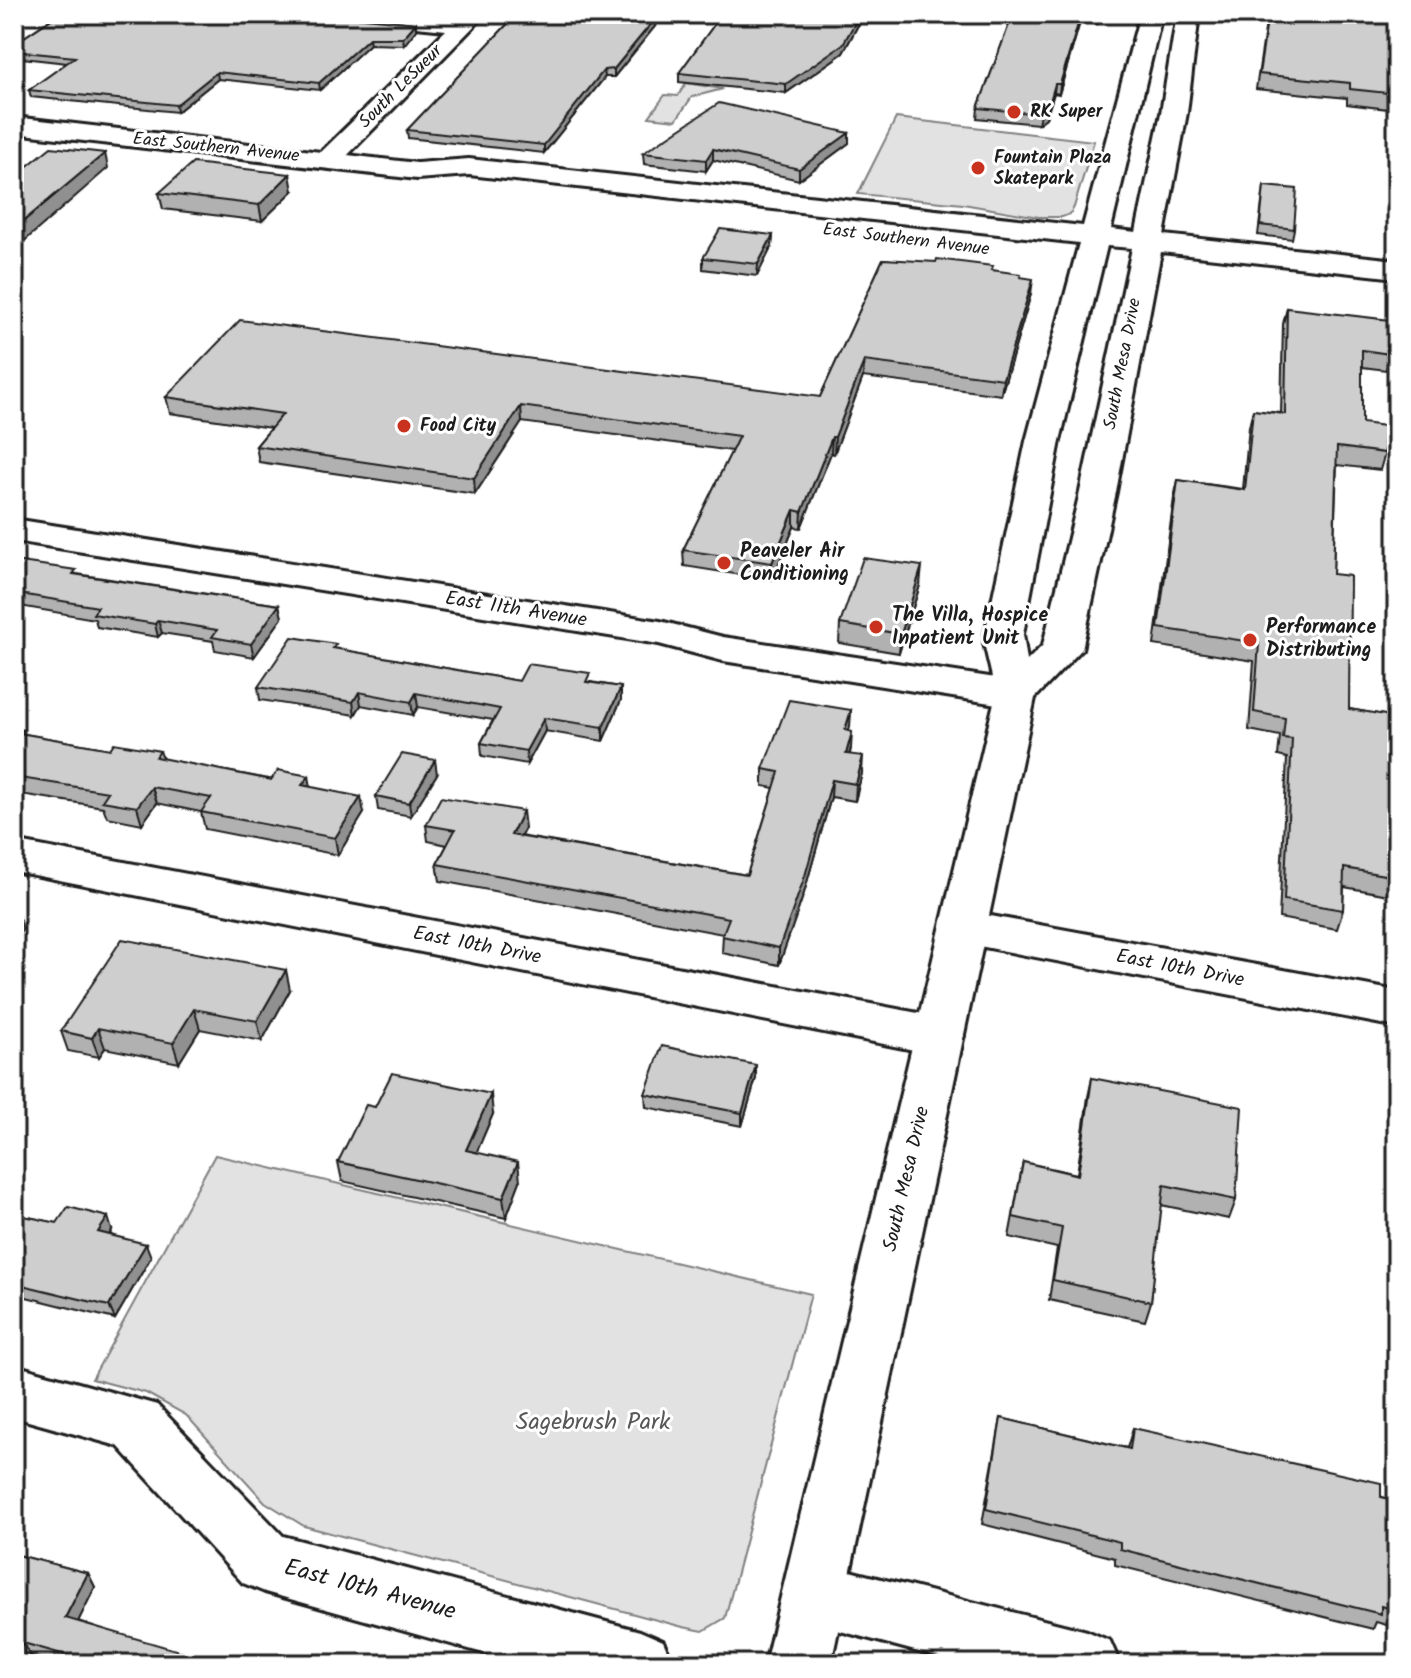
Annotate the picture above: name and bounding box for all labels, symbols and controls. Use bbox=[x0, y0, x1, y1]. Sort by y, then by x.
street label: South LeSueur bbox=[352, 37, 451, 136]
place label: RK Super bbox=[1030, 98, 1104, 127]
marker: RK Super bbox=[1005, 103, 1023, 121]
street label: East Southern Avenue bbox=[131, 125, 301, 171]
place label: Fountain Plaza Skatepark bbox=[994, 144, 1111, 194]
marker: Fountain Plaza Skatepark bbox=[969, 159, 987, 177]
street label: East Southern Avenue bbox=[821, 215, 991, 265]
street label: South Mesa Drive bbox=[1096, 296, 1150, 432]
place label: Food City bbox=[420, 412, 497, 441]
marker: Food City bbox=[395, 417, 413, 435]
place label: Peaveler Air Conditioning bbox=[740, 536, 849, 591]
marker: Peaveler Air Conditioning bbox=[715, 554, 733, 572]
street label: East 11th Avenue bbox=[443, 583, 589, 637]
place label: The Villa, Hospice Inpatient Unit bbox=[892, 600, 1048, 655]
place label: Performance Distributing bbox=[1266, 612, 1376, 667]
marker: The Villa, Hospice Inpatient Unit bbox=[867, 618, 885, 636]
marker: Performance Distributing bbox=[1241, 631, 1259, 649]
street label: East 10th Drive bbox=[410, 918, 544, 974]
street label: East 10th Drive bbox=[1113, 941, 1247, 997]
street label: South Mesa Drive bbox=[875, 1103, 939, 1255]
park label: Sagebrush Park bbox=[516, 1403, 671, 1442]
street label: East 10th Avenue bbox=[280, 1548, 460, 1632]

